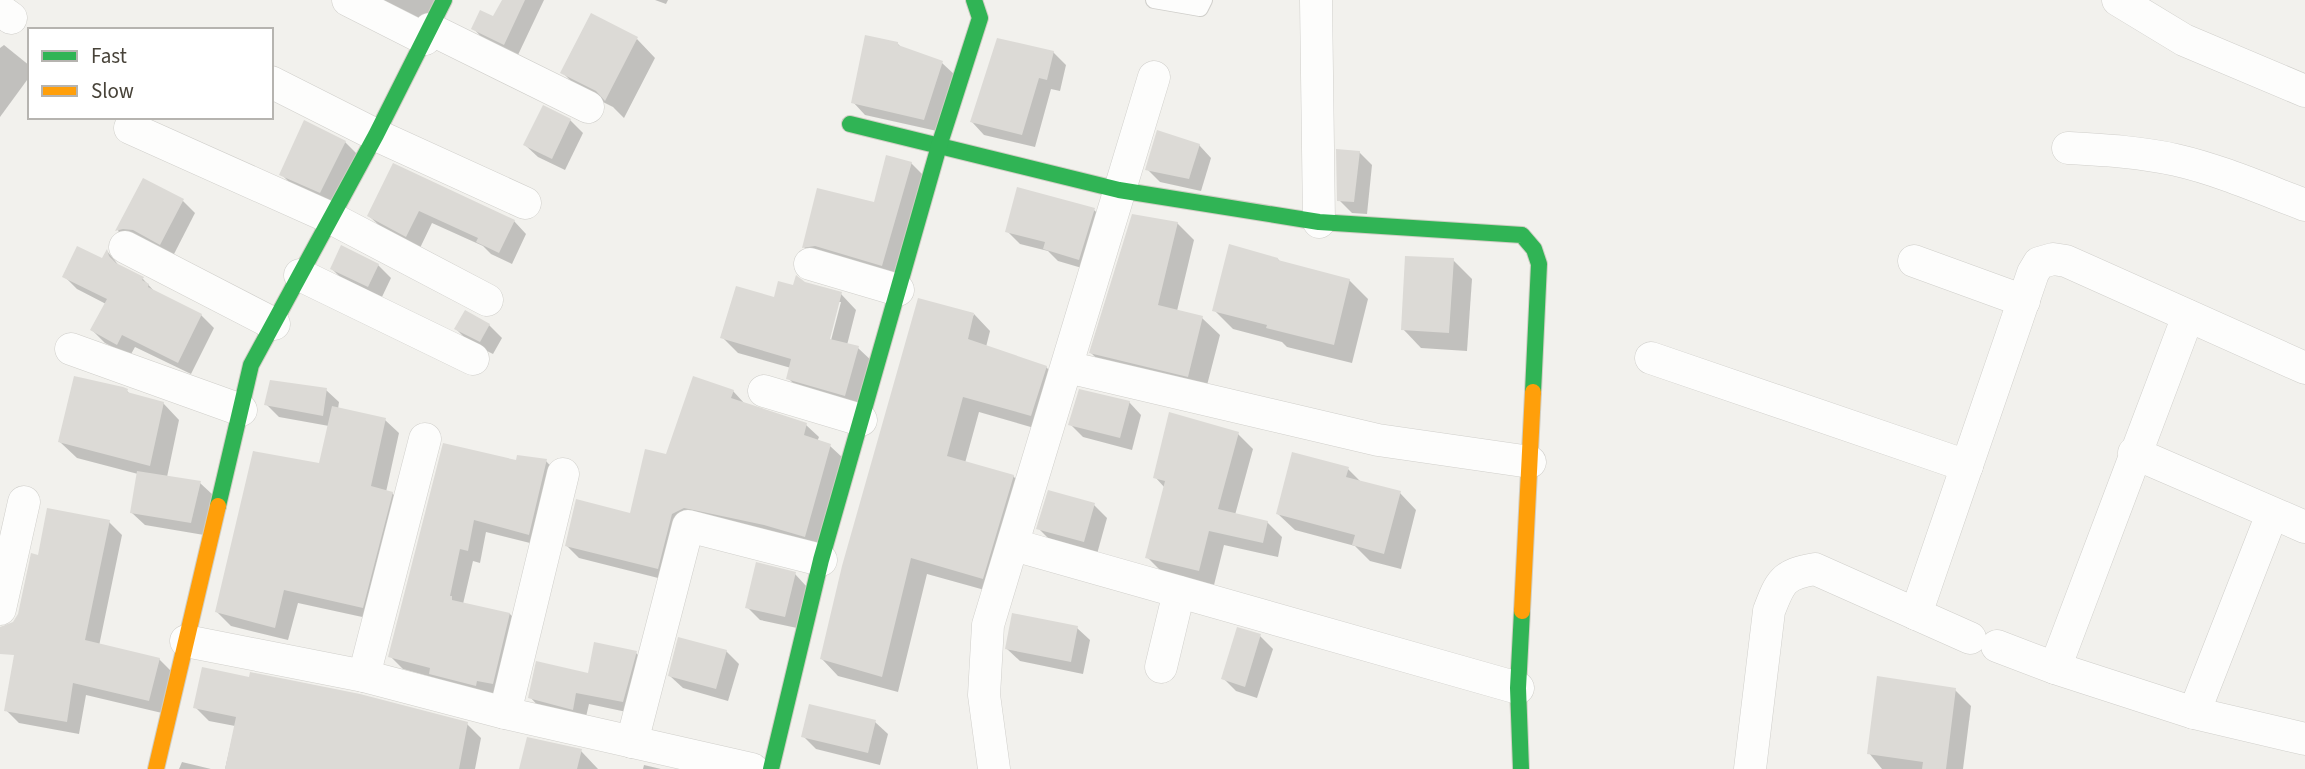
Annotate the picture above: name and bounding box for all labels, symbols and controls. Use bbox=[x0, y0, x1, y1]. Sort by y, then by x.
legend bbox=[28, 28, 273, 119]
text: Fast bbox=[91, 41, 127, 71]
text: Slow bbox=[91, 76, 134, 106]

